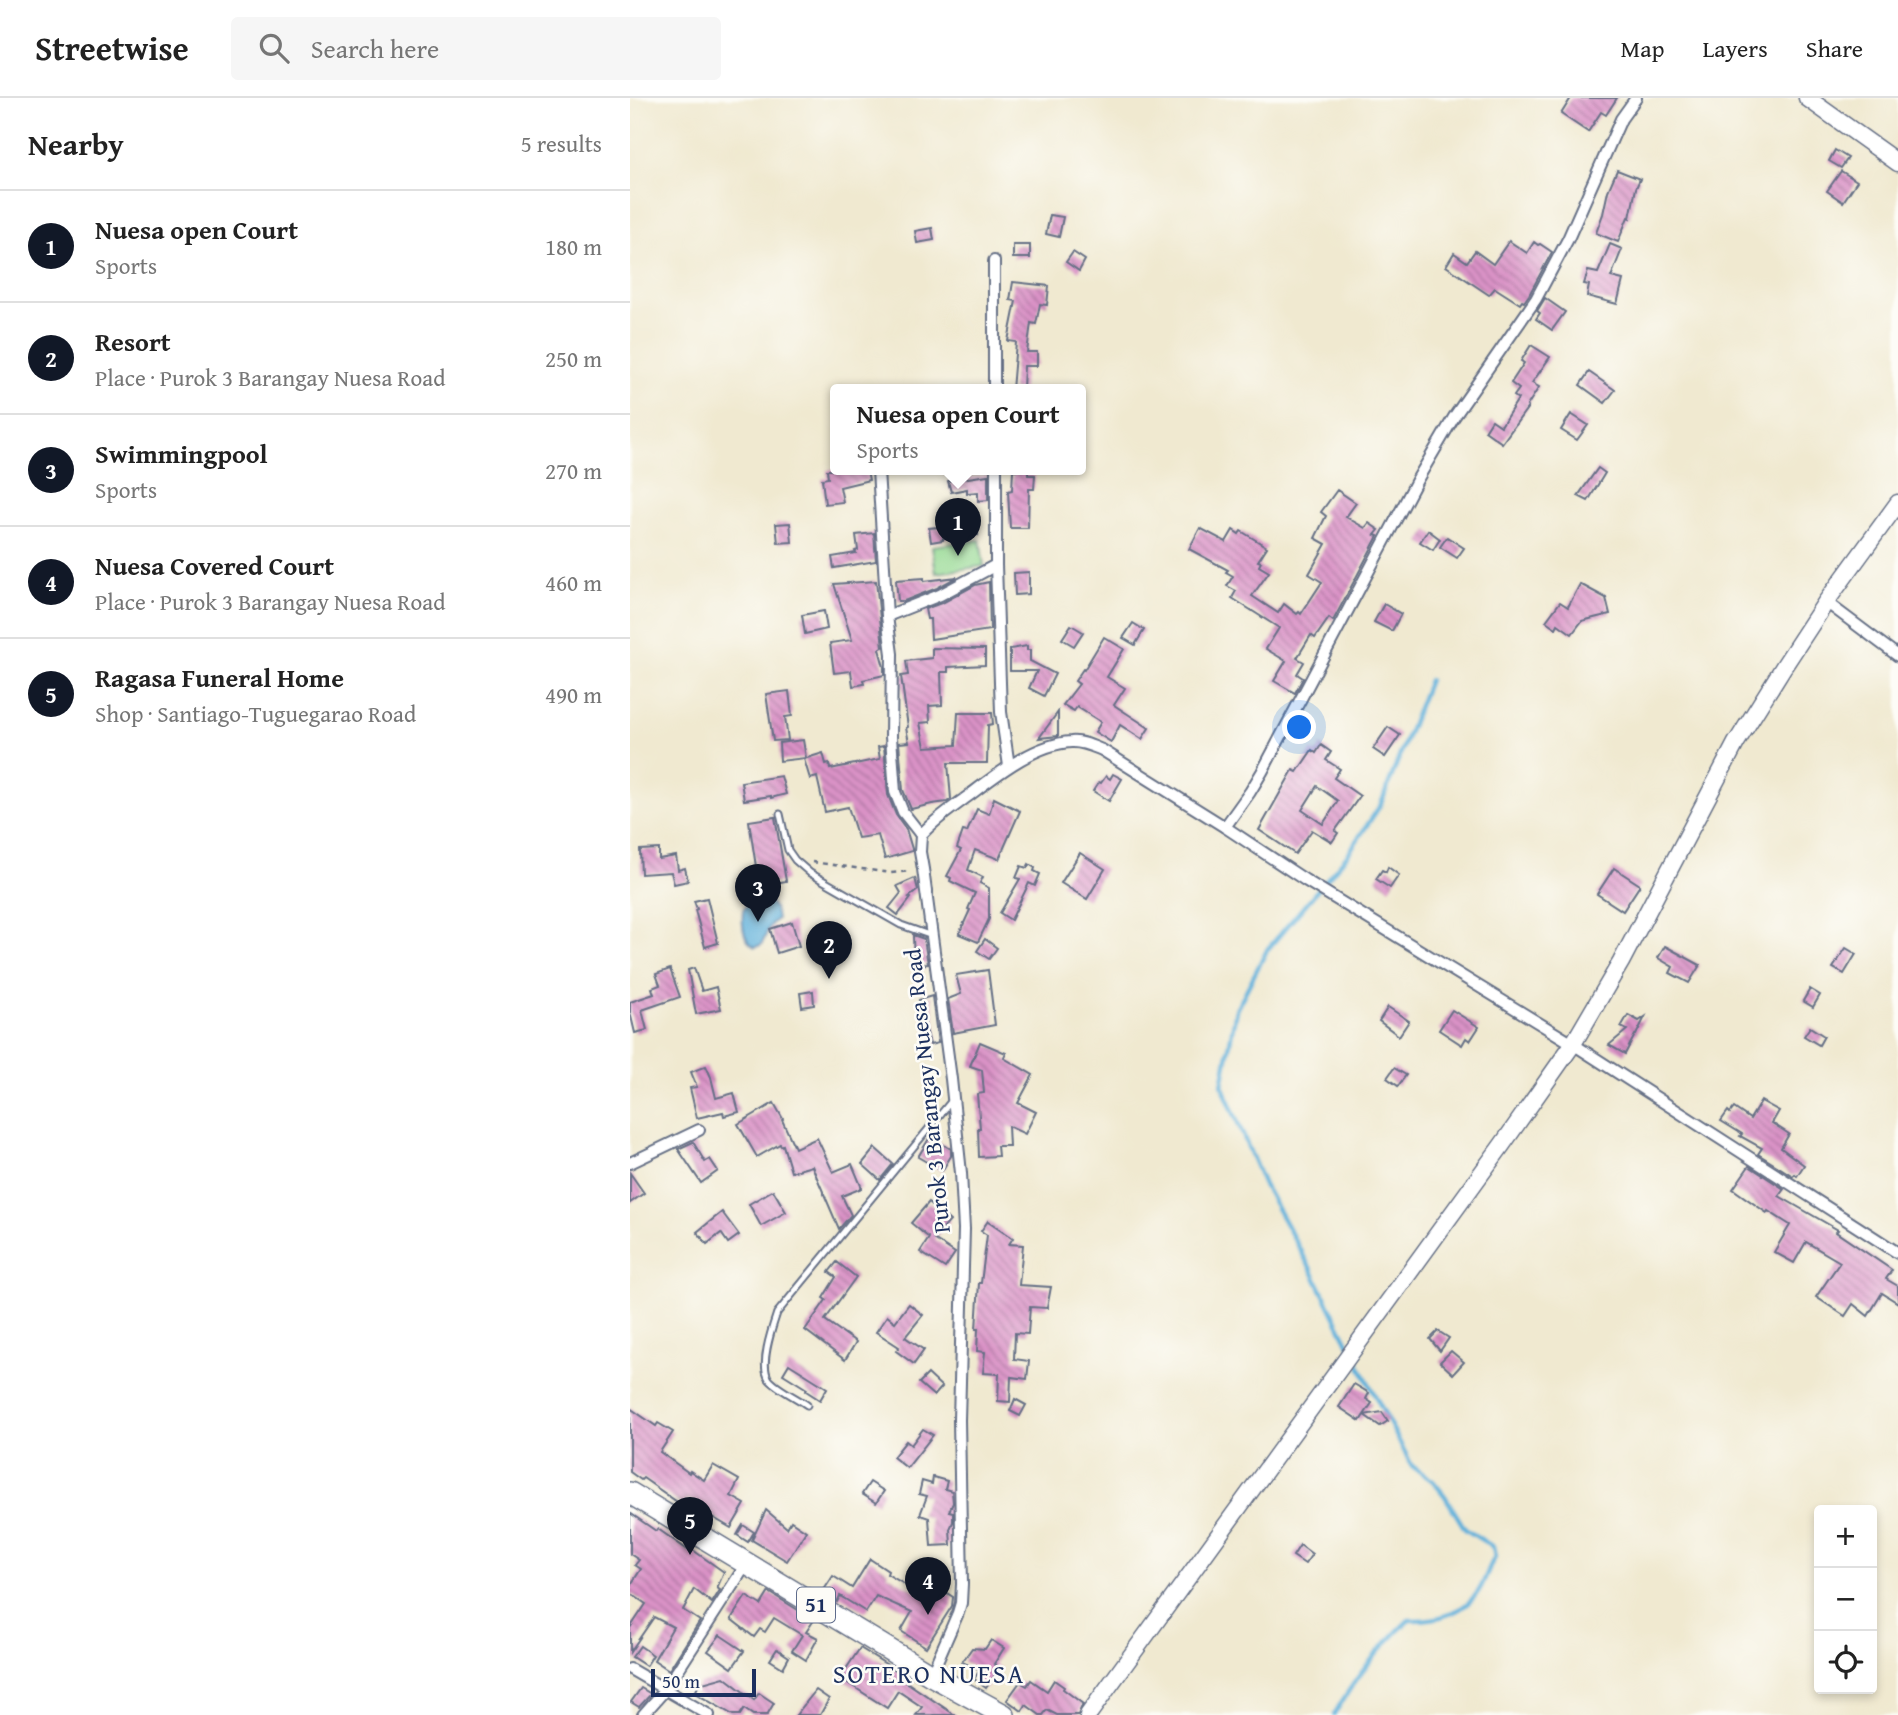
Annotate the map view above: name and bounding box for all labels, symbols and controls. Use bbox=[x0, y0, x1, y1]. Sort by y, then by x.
search box bbox=[231, 17, 721, 80]
text: Streetwise bbox=[35, 24, 189, 72]
icon: search bbox=[255, 29, 293, 67]
text: Search here bbox=[311, 29, 439, 68]
text: Map bbox=[1621, 31, 1664, 66]
text: Layers bbox=[1702, 31, 1768, 66]
text: Share bbox=[1806, 31, 1863, 66]
text: Nearby bbox=[28, 122, 124, 166]
text: 5 results bbox=[521, 127, 602, 160]
text: Nuesa open Court bbox=[95, 210, 298, 249]
text: 1 bbox=[45, 230, 57, 263]
text: 180 m bbox=[545, 230, 602, 263]
text: Sports bbox=[95, 249, 157, 282]
text: Resort bbox=[95, 322, 171, 361]
text: 2 bbox=[45, 342, 57, 375]
text: 250 m bbox=[545, 342, 602, 375]
text: Place · Purok 3 Barangay Nuesa Road bbox=[95, 361, 445, 394]
popup bbox=[830, 384, 1086, 475]
text: Nuesa open Court bbox=[856, 394, 1060, 433]
text: Sports bbox=[856, 433, 919, 466]
text: Swimmingpool bbox=[95, 434, 268, 473]
text: 3 bbox=[45, 454, 57, 487]
text: 270 m bbox=[545, 454, 602, 487]
text: Sports bbox=[95, 473, 157, 506]
pin: 1 bbox=[935, 498, 981, 556]
text: Nuesa Covered Court bbox=[95, 546, 334, 585]
text: 4 bbox=[45, 566, 57, 599]
text: 460 m bbox=[545, 566, 602, 599]
text: Place · Purok 3 Barangay Nuesa Road bbox=[95, 585, 445, 618]
text: Ragasa Funeral Home bbox=[95, 658, 344, 697]
text: 5 bbox=[45, 678, 57, 711]
text: 490 m bbox=[545, 678, 602, 711]
text: Shop · Santiago-Tuguegarao Road bbox=[95, 697, 416, 730]
your location bbox=[1282, 710, 1316, 744]
pin: 3 bbox=[735, 864, 781, 922]
pin: 2 bbox=[806, 921, 852, 979]
street label: Purok 3 Barangay Nuesa Road bbox=[895, 946, 958, 1235]
pin: 5 bbox=[667, 1497, 713, 1555]
map controls bbox=[1814, 1505, 1877, 1694]
button: + bbox=[1814, 1505, 1877, 1568]
pin: 4 bbox=[905, 1557, 951, 1615]
button: − bbox=[1814, 1568, 1877, 1631]
road number: 51 bbox=[797, 1588, 835, 1622]
button: locate bbox=[1814, 1631, 1877, 1694]
district label: SOTERO NUESA bbox=[833, 1654, 1025, 1693]
scale bar bbox=[651, 1666, 756, 1698]
text: 50 m bbox=[662, 1667, 700, 1695]

